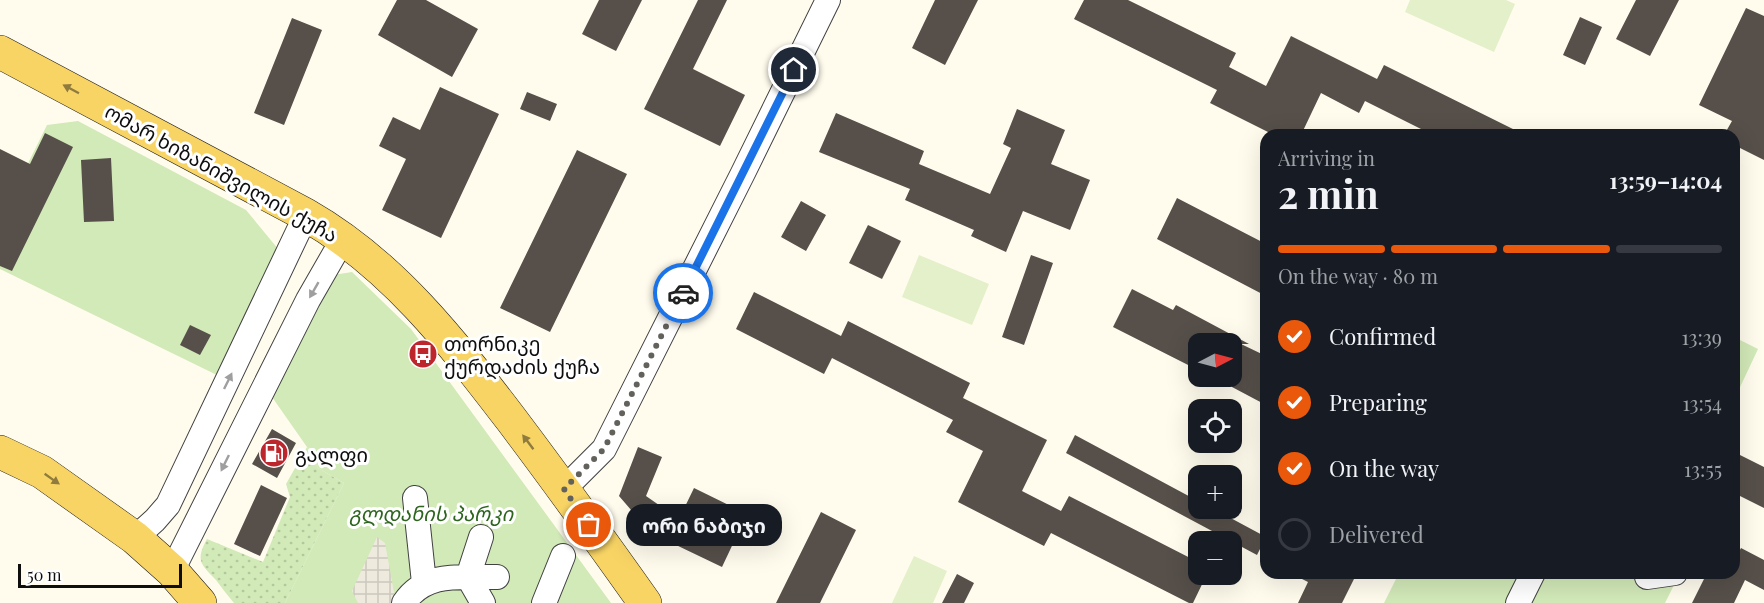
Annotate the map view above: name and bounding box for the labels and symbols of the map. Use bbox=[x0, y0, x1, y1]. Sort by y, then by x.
pin bbox=[768, 44, 819, 95]
one-way arrow bbox=[63, 84, 80, 94]
street label: ომარ ხიზანიშვილის ქუჩა bbox=[100, 97, 343, 248]
courier bbox=[653, 263, 713, 323]
one-way arrow bbox=[308, 282, 319, 298]
place label: თორნიკე ქურდაძის ქუჩა bbox=[444, 329, 600, 380]
north arrow bbox=[1188, 333, 1242, 387]
bus stop icon: თორნიკე ქურდაძის ქუჩა bbox=[407, 338, 439, 370]
one-way arrow bbox=[224, 372, 233, 389]
one-way arrow bbox=[523, 435, 535, 450]
fuel station icon: გალფი bbox=[258, 437, 290, 469]
place label: გალფი bbox=[295, 440, 368, 468]
one-way arrow bbox=[221, 455, 230, 472]
one-way arrow bbox=[43, 473, 59, 485]
park label: გლდანის პარკი bbox=[349, 499, 514, 526]
pin bbox=[563, 499, 614, 550]
callout: ორი ნაბიჯი bbox=[625, 504, 781, 546]
scale bar bbox=[18, 561, 182, 588]

